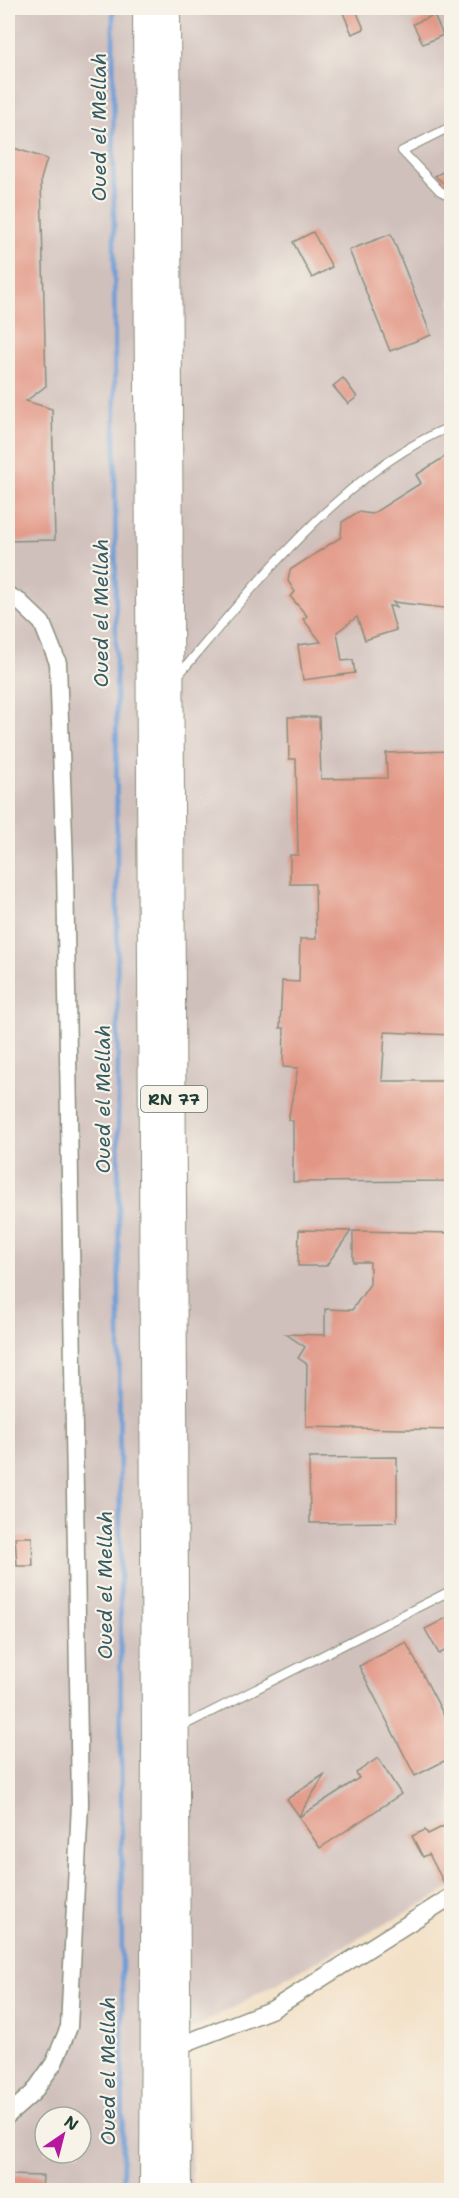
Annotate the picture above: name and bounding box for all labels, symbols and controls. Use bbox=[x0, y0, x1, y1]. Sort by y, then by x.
water label: Oued el Mellah bbox=[86, 52, 112, 202]
water label: Oued el Mellah bbox=[88, 538, 114, 688]
water label: Oued el Mellah bbox=[90, 1024, 116, 1174]
road number: RN 77 bbox=[141, 1086, 207, 1112]
water label: Oued el Mellah bbox=[92, 1510, 118, 1660]
water label: Oued el Mellah bbox=[95, 1996, 121, 2146]
north arrow bbox=[33, 2105, 93, 2165]
text: N bbox=[60, 2111, 83, 2135]

